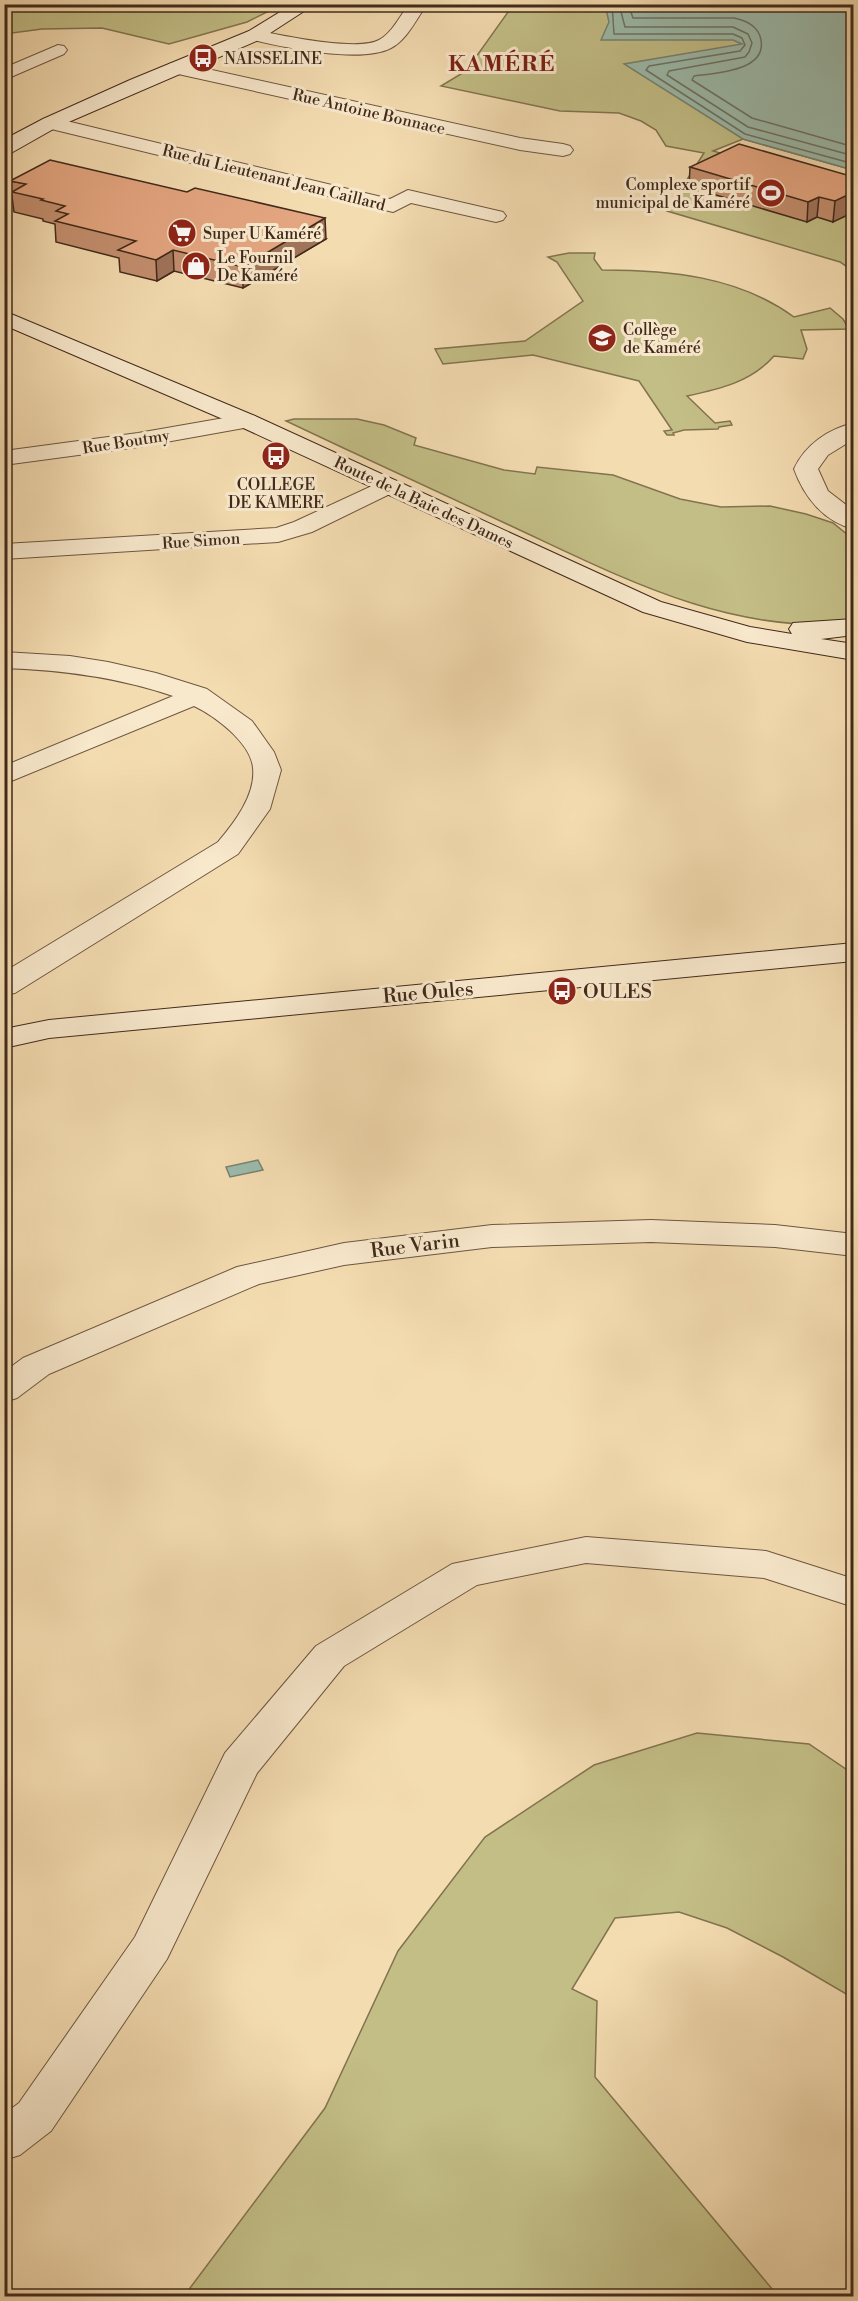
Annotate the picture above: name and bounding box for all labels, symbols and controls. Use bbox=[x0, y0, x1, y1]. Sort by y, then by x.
bus stop icon: NAISSELINE bbox=[187, 42, 219, 74]
place label: NAISSELINE bbox=[224, 49, 322, 69]
district label: KAMÉRÉ bbox=[448, 49, 556, 78]
street label: Rue Antoine Bonnace bbox=[290, 85, 447, 139]
street label: Rue du Lieutenant Jean Caillard bbox=[160, 141, 388, 215]
place label: Complexe sportif municipal de Kaméré bbox=[595, 175, 751, 213]
sports icon: Complexe sportif municipal de Kaméré bbox=[755, 177, 787, 209]
supermarket icon: Super U Kaméré bbox=[166, 217, 198, 249]
place label: Super U Kaméré bbox=[203, 224, 321, 244]
place label: Le Fournil De Kaméré bbox=[217, 248, 298, 286]
shop icon: Le Fournil De Kaméré bbox=[180, 250, 212, 282]
place label: Collège de Kaméré bbox=[623, 320, 701, 358]
school or university icon: Collège de Kaméré bbox=[586, 322, 618, 354]
street label: Rue Boutmy bbox=[81, 425, 172, 459]
bus stop icon: COLLEGE DE KAMERE bbox=[260, 440, 292, 472]
street label: Route de la Baie des Dames bbox=[331, 452, 516, 553]
place label: COLLEGE DE KAMERE bbox=[228, 475, 324, 513]
street label: Rue Simon bbox=[161, 528, 241, 554]
bus stop icon: OULES bbox=[546, 975, 578, 1007]
street label: Rue Oules bbox=[382, 977, 475, 1010]
place label: OULES bbox=[583, 980, 652, 1005]
street label: Rue Varin bbox=[369, 1229, 461, 1264]

